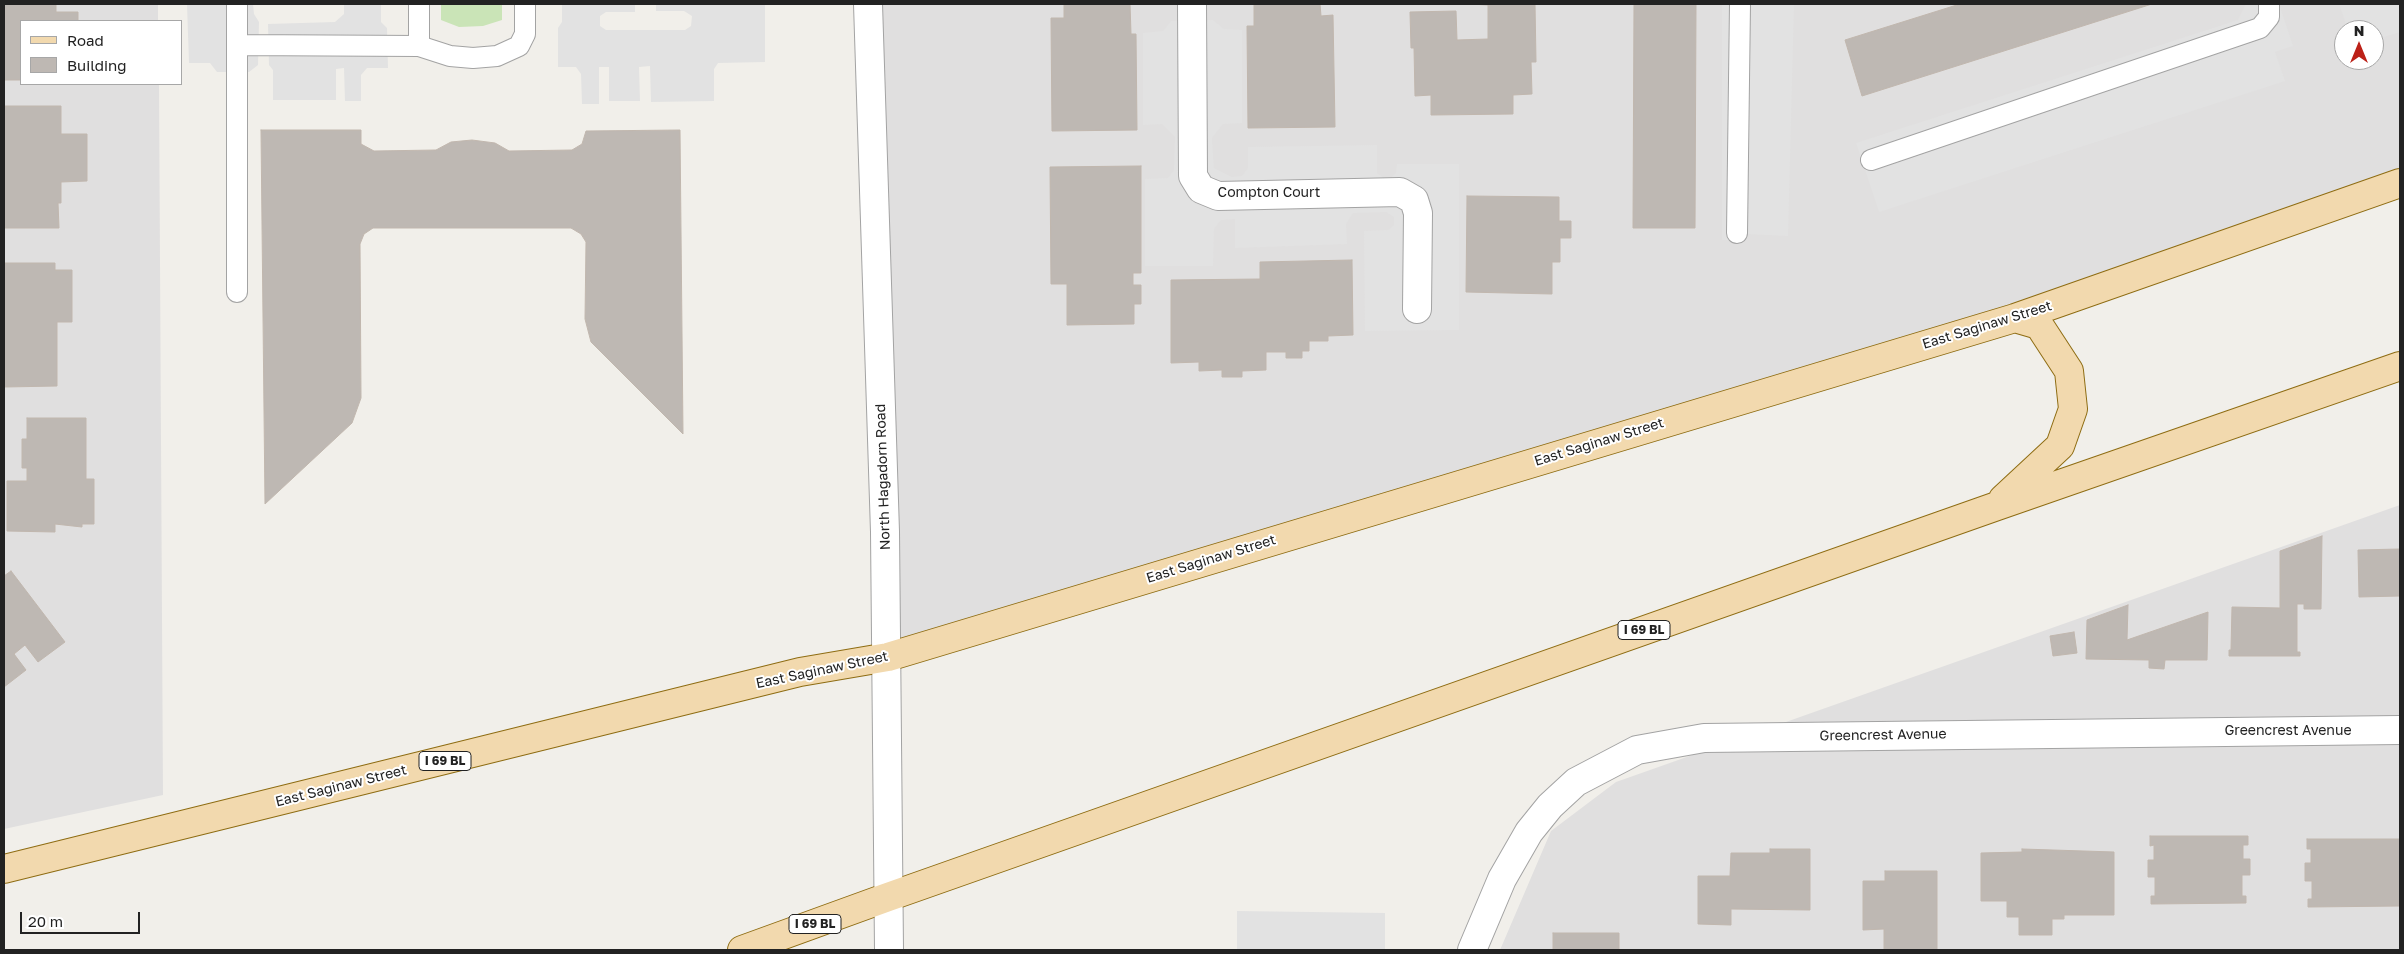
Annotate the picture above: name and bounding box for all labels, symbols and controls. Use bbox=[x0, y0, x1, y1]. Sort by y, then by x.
legend bbox=[20, 20, 182, 85]
north arrow bbox=[2334, 20, 2384, 70]
text: N bbox=[2354, 22, 2364, 39]
text: Road bbox=[67, 31, 104, 49]
text: Building bbox=[67, 56, 127, 74]
street label: Compton Court bbox=[1218, 185, 1320, 201]
street label: East Saginaw Street bbox=[1920, 297, 2054, 353]
street label: North Hagadorn Road bbox=[872, 404, 894, 550]
street label: East Saginaw Street bbox=[1532, 414, 1666, 470]
street label: East Saginaw Street bbox=[1144, 531, 1278, 587]
road number: I 69 BL bbox=[1618, 620, 1670, 640]
street label: East Saginaw Street bbox=[754, 648, 890, 692]
street label: Greencrest Avenue bbox=[2224, 723, 2352, 739]
street label: Greencrest Avenue bbox=[1819, 725, 1947, 745]
road number: I 69 BL bbox=[419, 751, 471, 770]
street label: East Saginaw Street bbox=[274, 762, 408, 810]
scale bar bbox=[22, 902, 142, 934]
text: 20 m bbox=[28, 912, 63, 930]
road number: I 69 BL bbox=[789, 914, 841, 934]

